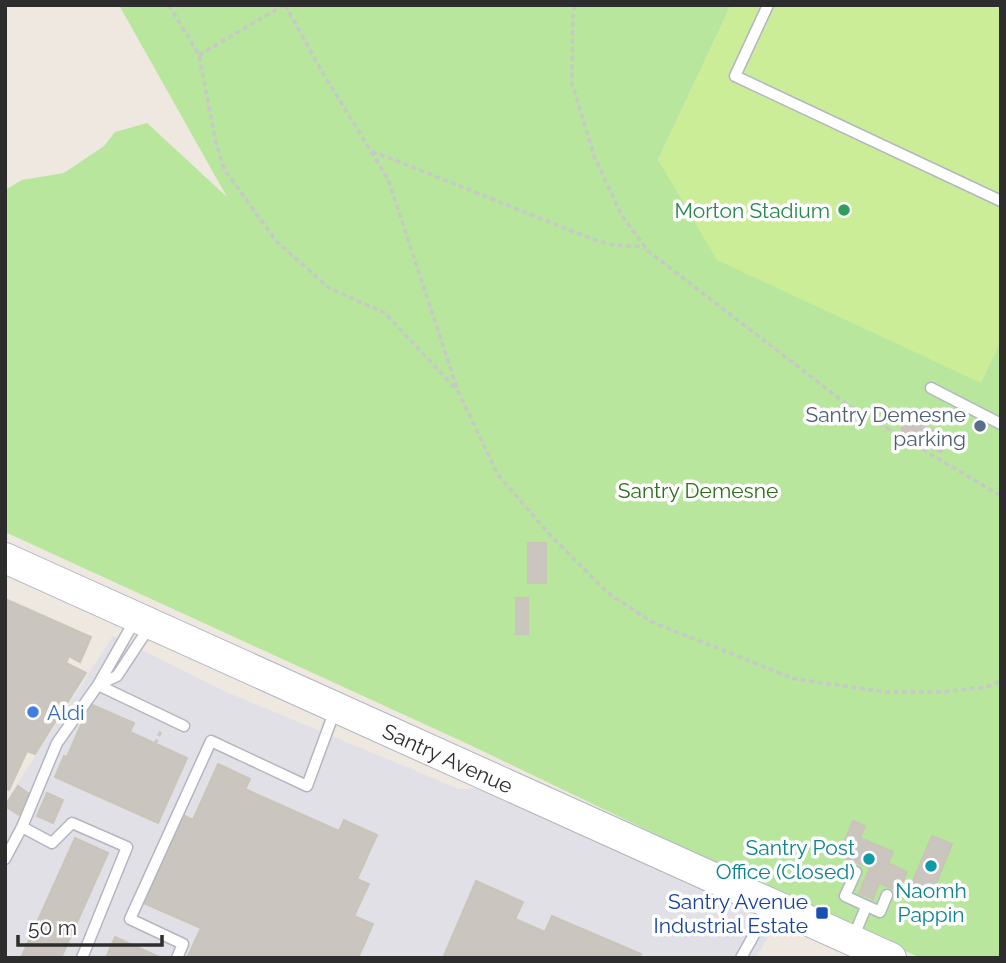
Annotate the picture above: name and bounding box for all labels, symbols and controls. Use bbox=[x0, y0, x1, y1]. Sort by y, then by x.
place label: Morton Stadium bbox=[674, 198, 830, 223]
marker: Morton Stadium bbox=[836, 202, 852, 218]
place label: Santry Demesne parking bbox=[805, 402, 966, 451]
marker: Santry Demesne parking bbox=[972, 418, 988, 434]
park label: Santry Demesne bbox=[618, 478, 778, 503]
place label: Aldi bbox=[47, 700, 85, 725]
marker: Aldi bbox=[25, 704, 41, 720]
street label: Santry Avenue bbox=[379, 718, 517, 798]
place label: Santry Post Office (Closed) bbox=[716, 835, 855, 884]
marker: Santry Post Office (Closed) bbox=[861, 851, 877, 867]
marker: Naomh Pappin bbox=[923, 858, 939, 874]
place label: Naomh Pappin bbox=[895, 878, 967, 927]
place label: Santry Avenue Industrial Estate bbox=[654, 889, 808, 938]
scale bar bbox=[18, 904, 161, 948]
marker: Santry Avenue Industrial Estate bbox=[814, 905, 830, 921]
text: 50 m bbox=[28, 915, 77, 940]

